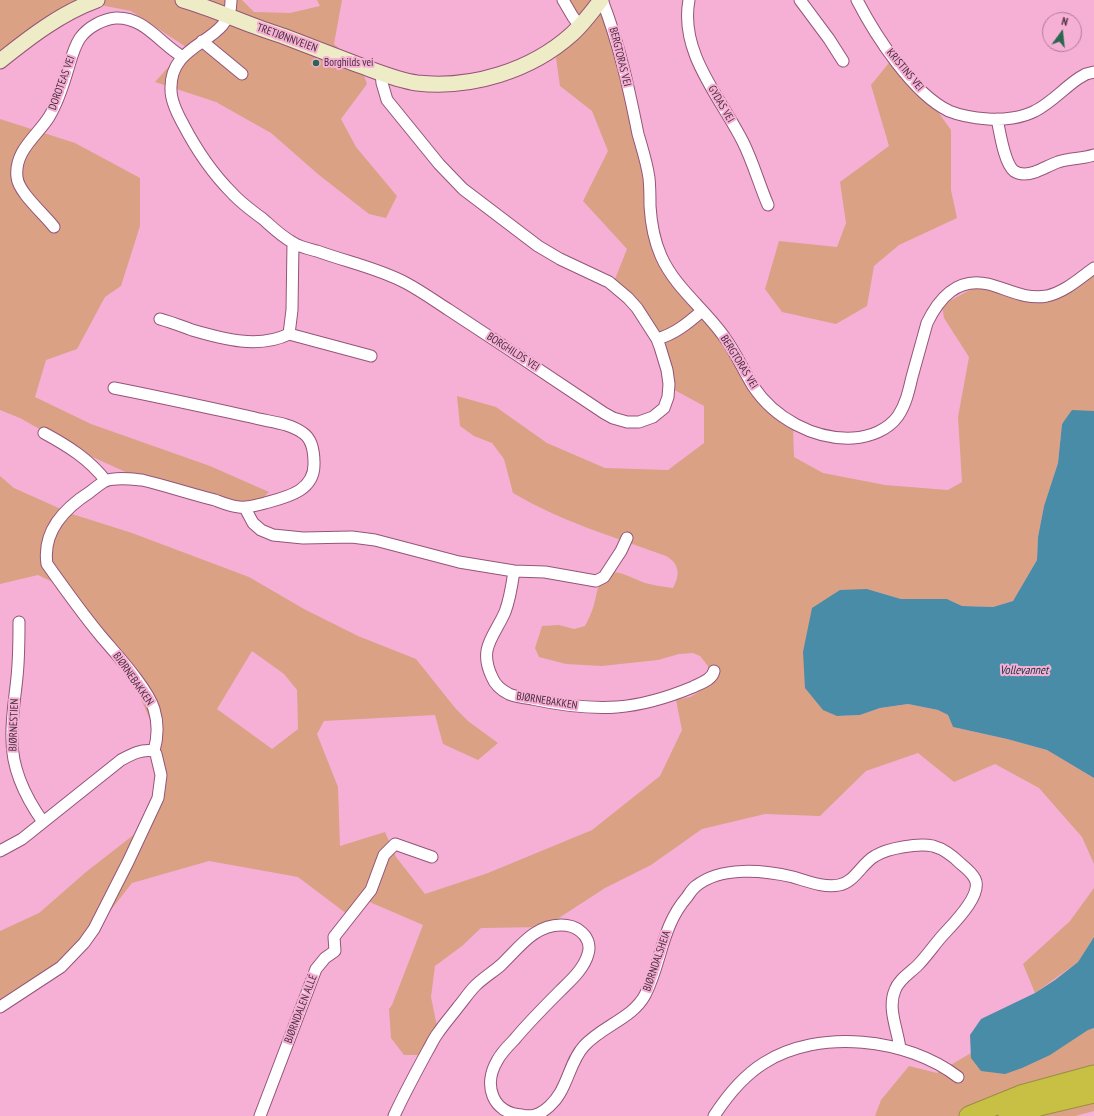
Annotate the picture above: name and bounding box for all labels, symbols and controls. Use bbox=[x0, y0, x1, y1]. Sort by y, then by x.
north arrow bbox=[1042, 12, 1082, 52]
text: N bbox=[1060, 14, 1070, 29]
street label: TRETJØNNVEIEN bbox=[255, 21, 319, 55]
street label: BERGTORAS VEI bbox=[606, 26, 634, 88]
street label: KRISTINS VEI bbox=[884, 46, 926, 94]
street label: DOROTEAS VEI bbox=[46, 54, 78, 112]
place label: Borghilds vei bbox=[324, 56, 373, 70]
marker: Borghilds vei bbox=[311, 58, 321, 68]
street label: GYDAS VEI bbox=[705, 83, 737, 125]
street label: BORGHILDS VEI bbox=[484, 330, 542, 374]
street label: BERGTORAS VEI bbox=[717, 333, 761, 391]
street label: BJØRNEBAKKEN bbox=[110, 650, 156, 708]
water label: Vollevannet bbox=[1000, 664, 1048, 678]
street label: BJØRNEBAKKEN bbox=[516, 690, 578, 712]
street label: BJØRNESTIEN bbox=[6, 698, 22, 752]
street label: BJØRNDALSHEIA bbox=[640, 929, 674, 993]
street label: BJØRNDALEN ALLÉ bbox=[282, 973, 320, 1045]

